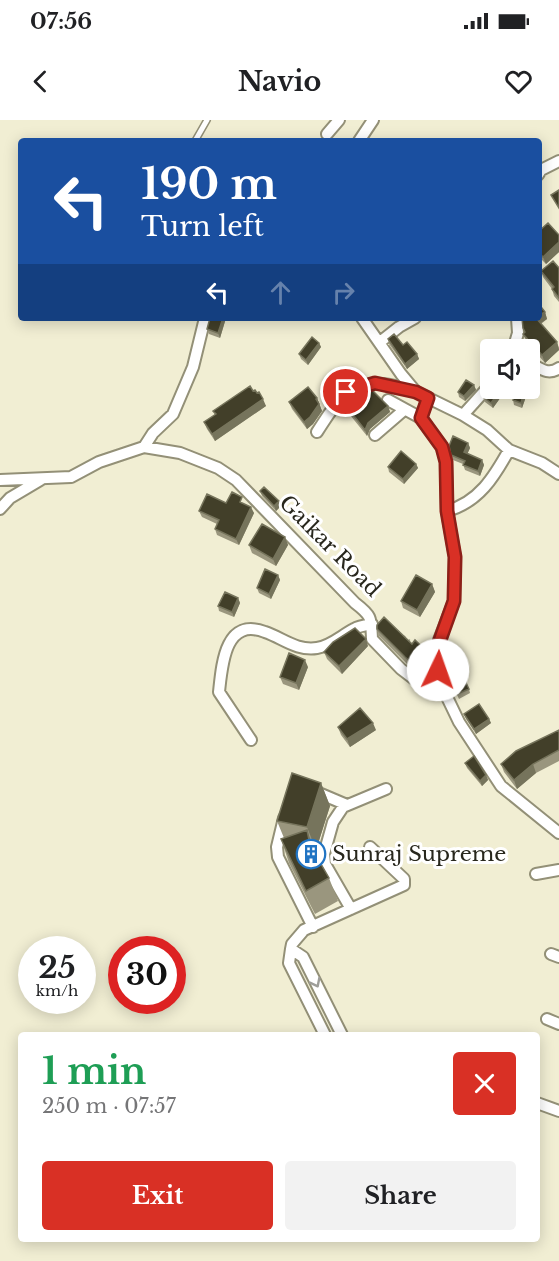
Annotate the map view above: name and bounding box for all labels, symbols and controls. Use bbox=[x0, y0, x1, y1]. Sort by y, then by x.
text: 07:56 bbox=[30, 8, 92, 35]
icon: back bbox=[24, 65, 57, 98]
text: Navio bbox=[238, 65, 321, 98]
icon: heart bbox=[502, 65, 535, 98]
text: 190 m bbox=[141, 158, 277, 210]
icon: left bbox=[42, 162, 120, 240]
text: Turn left bbox=[141, 210, 264, 243]
icon: left bbox=[201, 276, 234, 309]
icon: ahead bbox=[264, 276, 297, 309]
icon: right bbox=[327, 276, 360, 309]
map controls bbox=[480, 339, 540, 399]
button: sound bbox=[480, 339, 540, 399]
pin bbox=[320, 366, 371, 417]
icon: arrive bbox=[329, 375, 362, 408]
street label: Gaikar Road bbox=[274, 490, 386, 602]
position arrow bbox=[406, 638, 470, 702]
building icon: Sunraj Supreme bbox=[295, 838, 327, 870]
place label: Sunraj Supreme bbox=[332, 841, 506, 867]
speed limit sign: 30 bbox=[108, 936, 186, 1014]
text: 25 bbox=[38, 949, 76, 986]
one-way arrow bbox=[309, 977, 320, 988]
text: km/h bbox=[36, 981, 78, 1000]
text: 1 min bbox=[42, 1049, 146, 1094]
button: close bbox=[453, 1052, 516, 1115]
text: 250 m · 07:57 bbox=[42, 1094, 176, 1118]
button: Exit bbox=[42, 1161, 273, 1230]
button: Share bbox=[285, 1161, 516, 1230]

